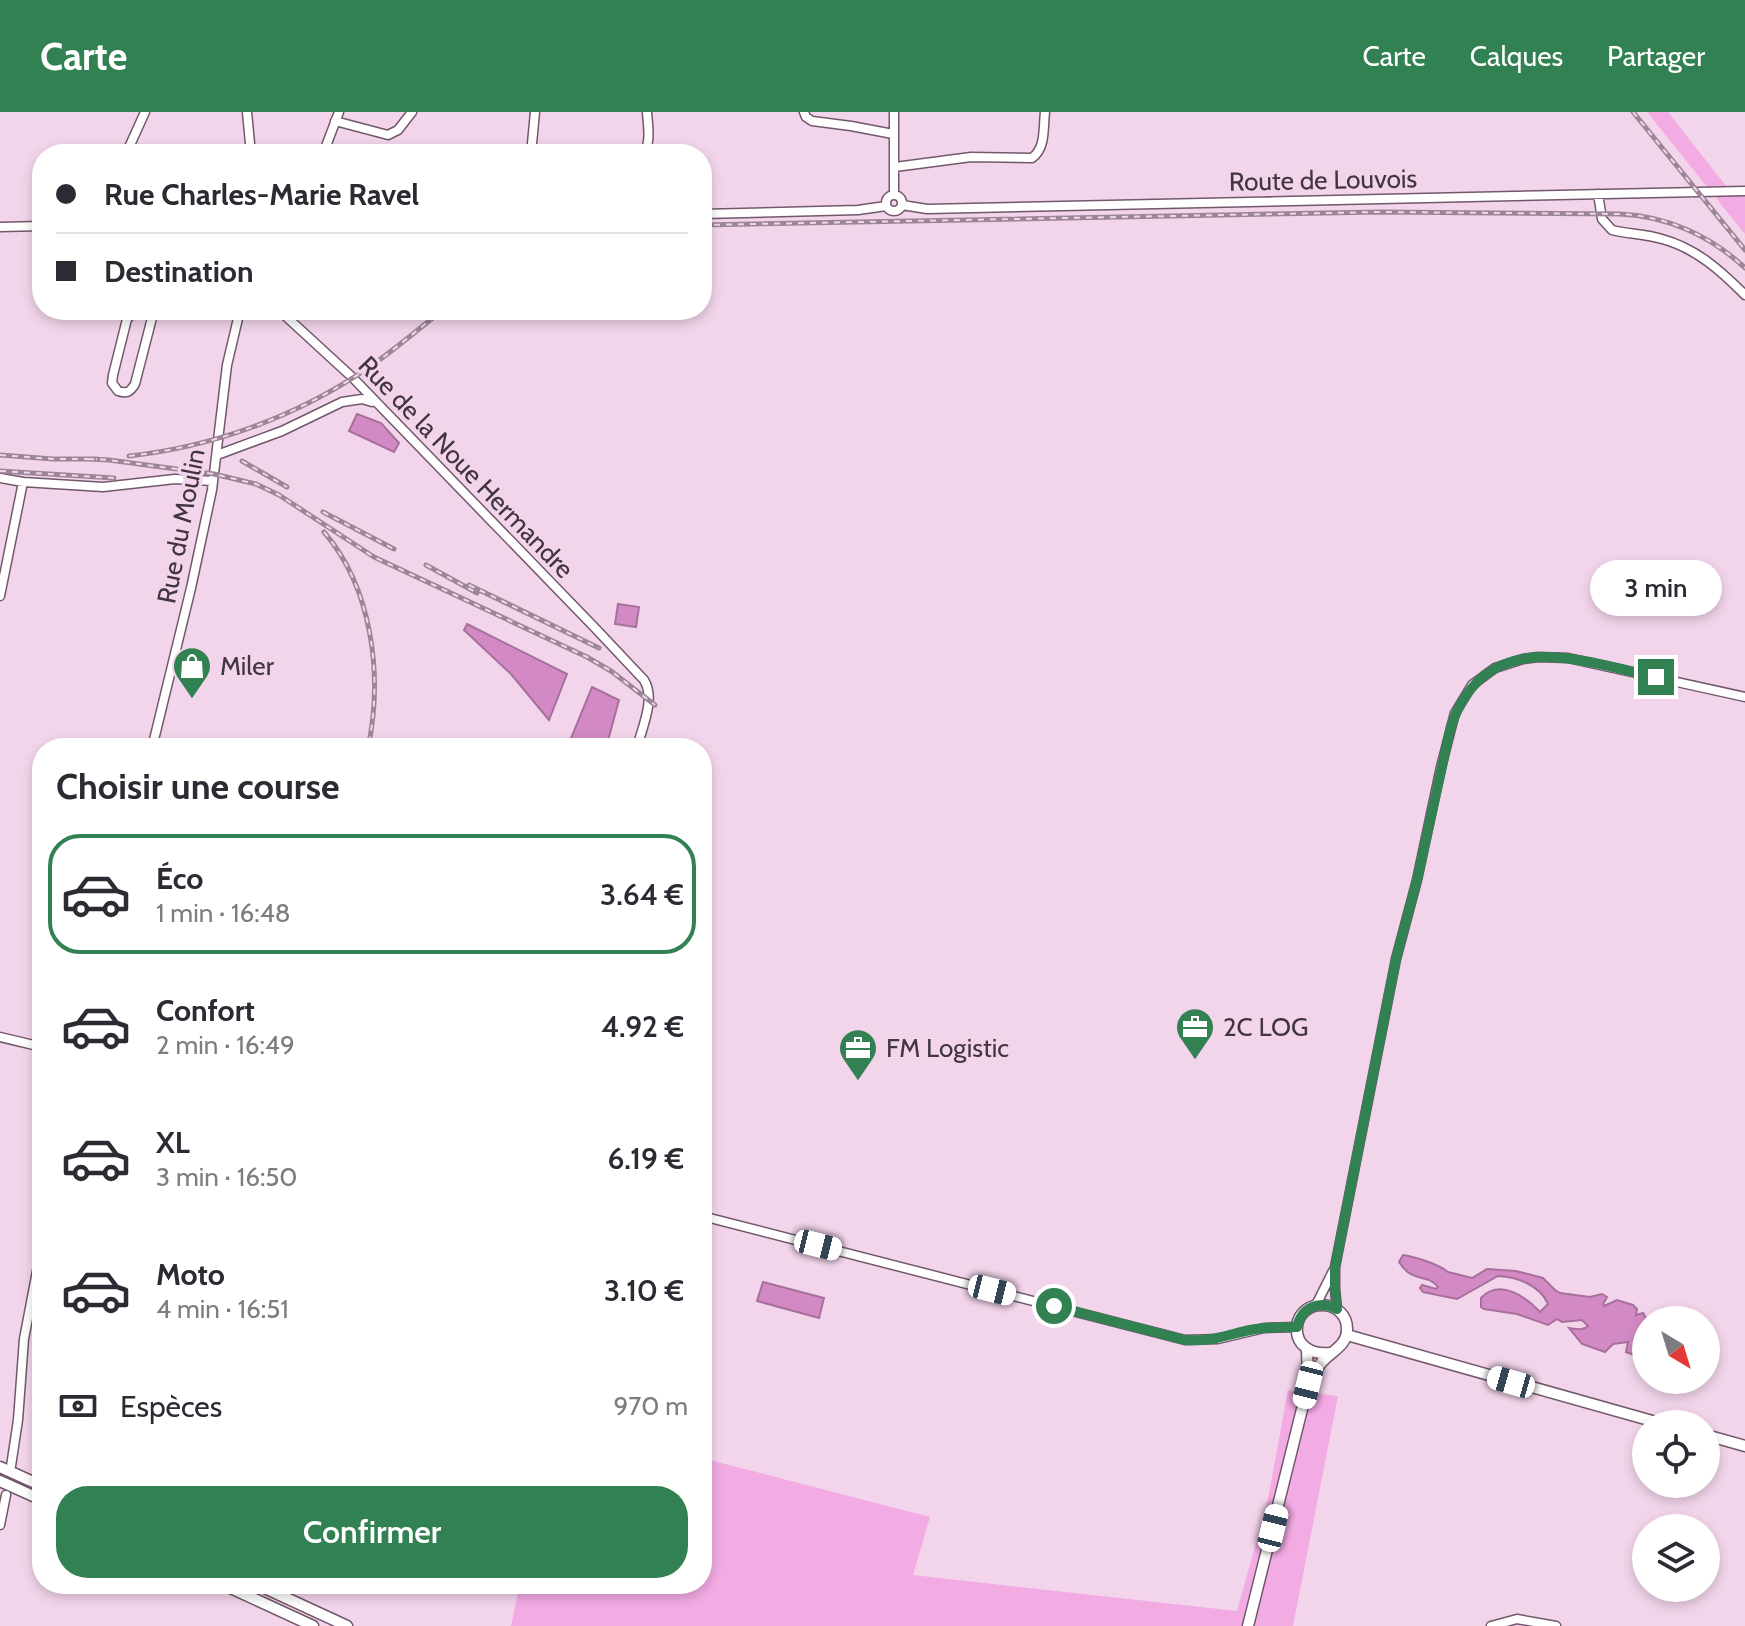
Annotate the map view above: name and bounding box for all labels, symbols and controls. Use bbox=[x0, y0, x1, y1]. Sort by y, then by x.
text: Carte bbox=[40, 33, 127, 80]
text: Carte bbox=[1363, 39, 1426, 73]
text: Calques bbox=[1470, 39, 1563, 73]
text: Partager bbox=[1607, 39, 1705, 73]
street label: Route de Louvois bbox=[1229, 162, 1418, 198]
text: Rue Charles-Marie Ravel bbox=[104, 176, 419, 213]
text: Destination bbox=[104, 253, 254, 290]
street label: Rue de la Noue Hermandre bbox=[352, 349, 580, 585]
street label: Rue du Moulin bbox=[150, 446, 212, 606]
callout: 3 min bbox=[1590, 561, 1722, 617]
text: 3 min bbox=[1625, 572, 1687, 604]
shop icon: Miler bbox=[171, 645, 213, 700]
place label: Miler bbox=[220, 650, 275, 682]
route end bbox=[1638, 659, 1674, 695]
text: Choisir une course bbox=[56, 764, 339, 808]
icon: car bbox=[60, 858, 132, 930]
text: Éco bbox=[156, 860, 203, 897]
text: 3.64 € bbox=[600, 876, 684, 913]
text: 1 min · 16:48 bbox=[156, 897, 291, 929]
icon: car bbox=[60, 990, 132, 1062]
text: Confort bbox=[156, 992, 255, 1029]
office icon: 2C LOG bbox=[1174, 1006, 1216, 1061]
text: 4.92 € bbox=[601, 1008, 684, 1045]
place label: 2C LOG bbox=[1223, 1011, 1308, 1043]
office icon: FM Logistic bbox=[837, 1027, 879, 1082]
text: 2 min · 16:49 bbox=[156, 1029, 295, 1061]
place label: FM Logistic bbox=[886, 1032, 1009, 1064]
icon: car bbox=[60, 1122, 132, 1194]
text: XL bbox=[156, 1124, 190, 1161]
text: 6.19 € bbox=[607, 1140, 684, 1177]
text: 3 min · 16:50 bbox=[156, 1161, 298, 1193]
car bbox=[792, 1228, 844, 1262]
icon: car bbox=[60, 1254, 132, 1326]
text: Moto bbox=[156, 1256, 225, 1293]
text: 3.10 € bbox=[604, 1272, 684, 1309]
car bbox=[966, 1273, 1018, 1307]
route start bbox=[1036, 1288, 1072, 1324]
text: 4 min · 16:51 bbox=[156, 1293, 289, 1325]
north arrow bbox=[1632, 1306, 1720, 1394]
map controls bbox=[1632, 1306, 1720, 1602]
car bbox=[1291, 1359, 1325, 1411]
car bbox=[1485, 1364, 1537, 1400]
icon: cash bbox=[56, 1384, 100, 1428]
text: Espèces bbox=[120, 1388, 222, 1425]
text: 970 m bbox=[614, 1390, 688, 1422]
button: locate bbox=[1632, 1410, 1720, 1498]
button: Confirmer bbox=[56, 1486, 688, 1578]
car bbox=[1256, 1502, 1290, 1554]
button: layers bbox=[1632, 1514, 1720, 1602]

